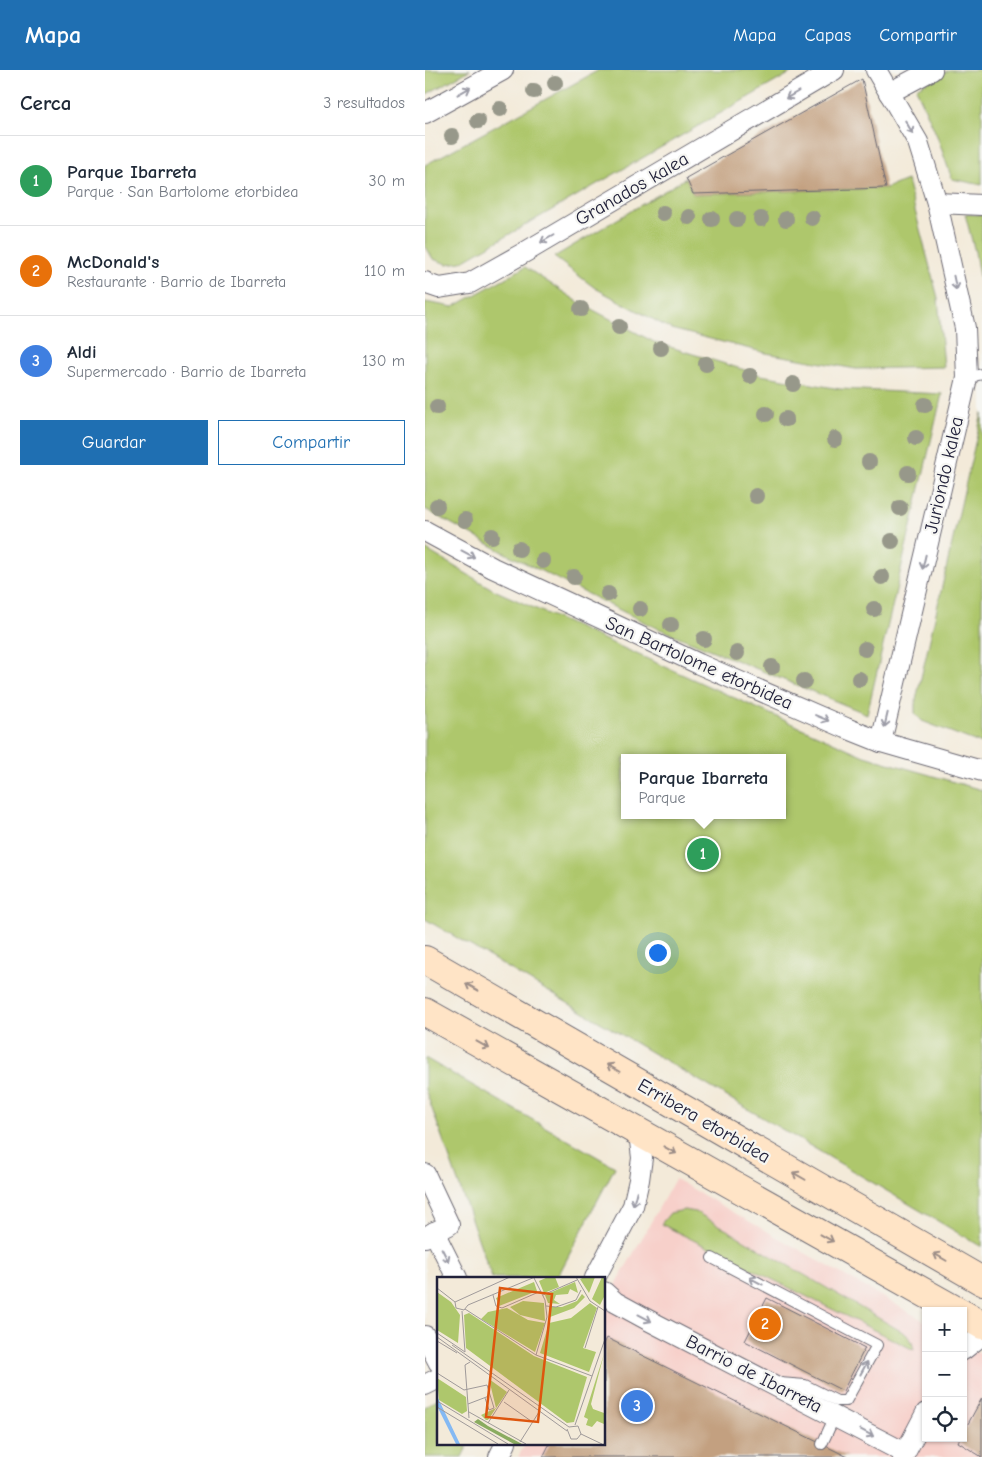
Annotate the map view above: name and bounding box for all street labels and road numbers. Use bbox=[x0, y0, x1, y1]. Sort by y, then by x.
street label: Granados kalea bbox=[571, 148, 693, 230]
street label: Juriondo kalea bbox=[920, 414, 968, 536]
street label: San Bartolome etorbidea bbox=[602, 612, 796, 714]
street label: Erribera etorbidea bbox=[634, 1074, 774, 1168]
street label: Barrio de Ibarreta bbox=[682, 1330, 826, 1418]

